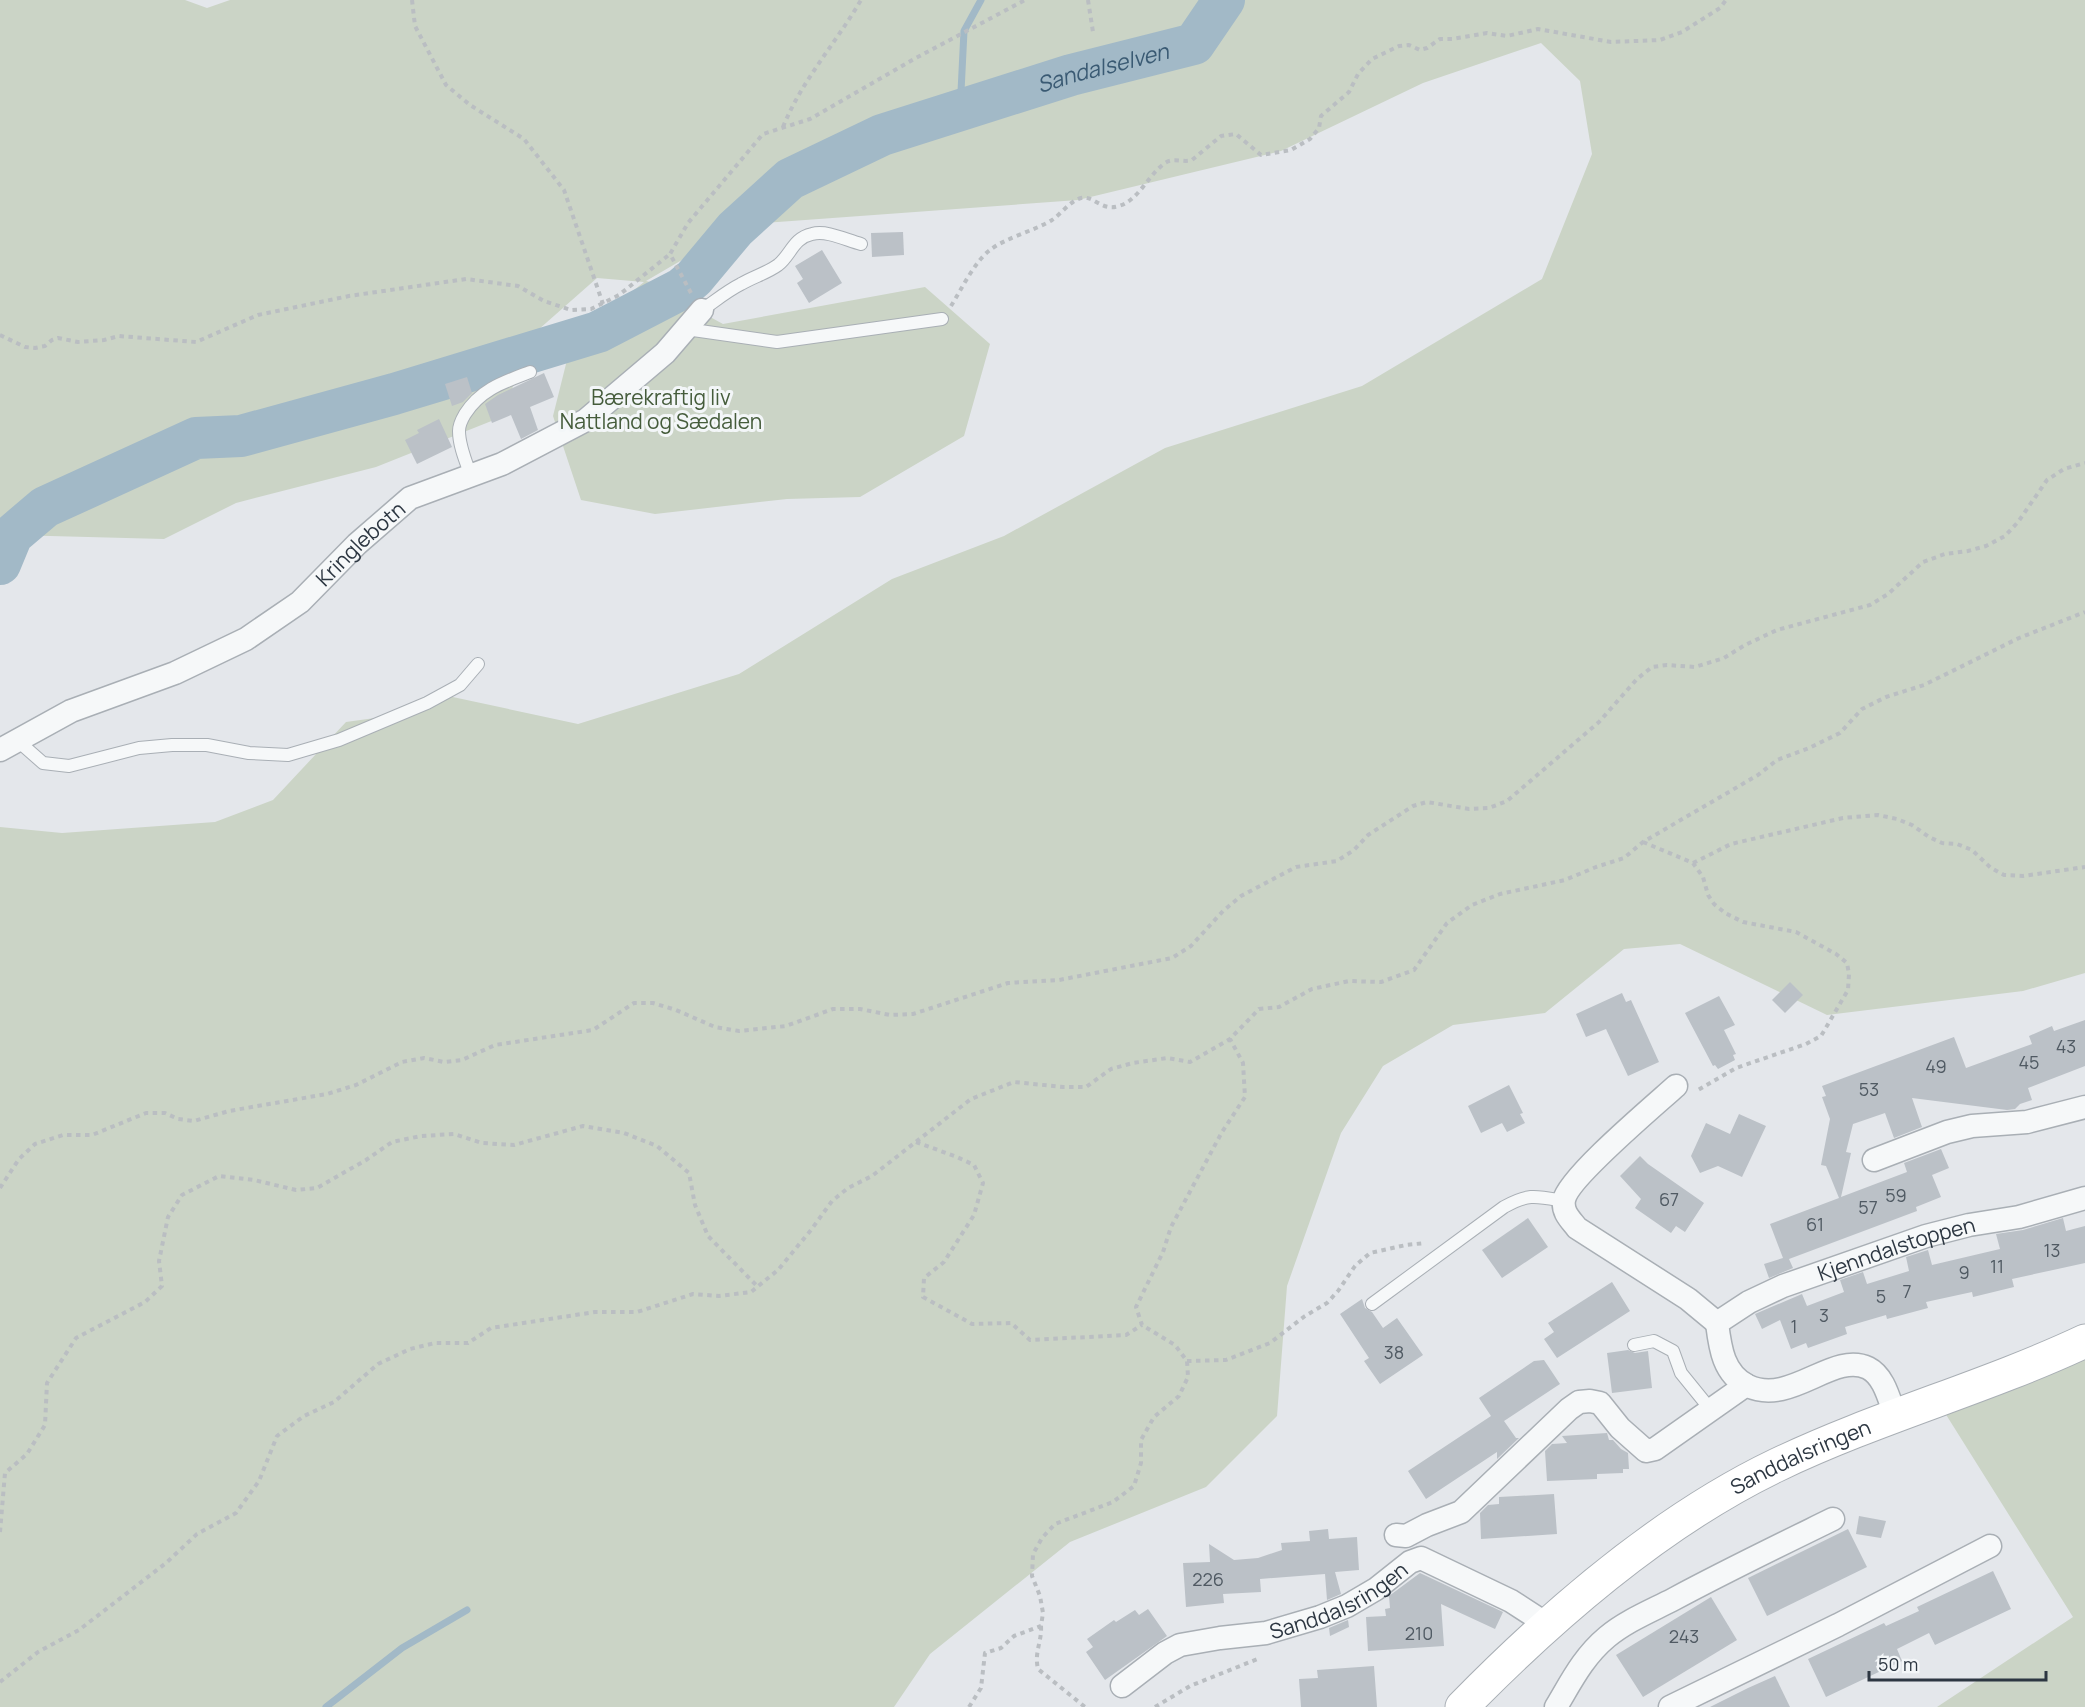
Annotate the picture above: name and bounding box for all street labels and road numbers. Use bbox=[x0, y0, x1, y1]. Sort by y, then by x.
street label: Kringlebotn bbox=[309, 495, 411, 592]
street label: Kjenndalstoppen bbox=[1814, 1210, 1978, 1287]
street label: Sanddalsringen bbox=[1725, 1413, 1875, 1501]
street label: Sanddalsringen bbox=[1266, 1555, 1413, 1645]

